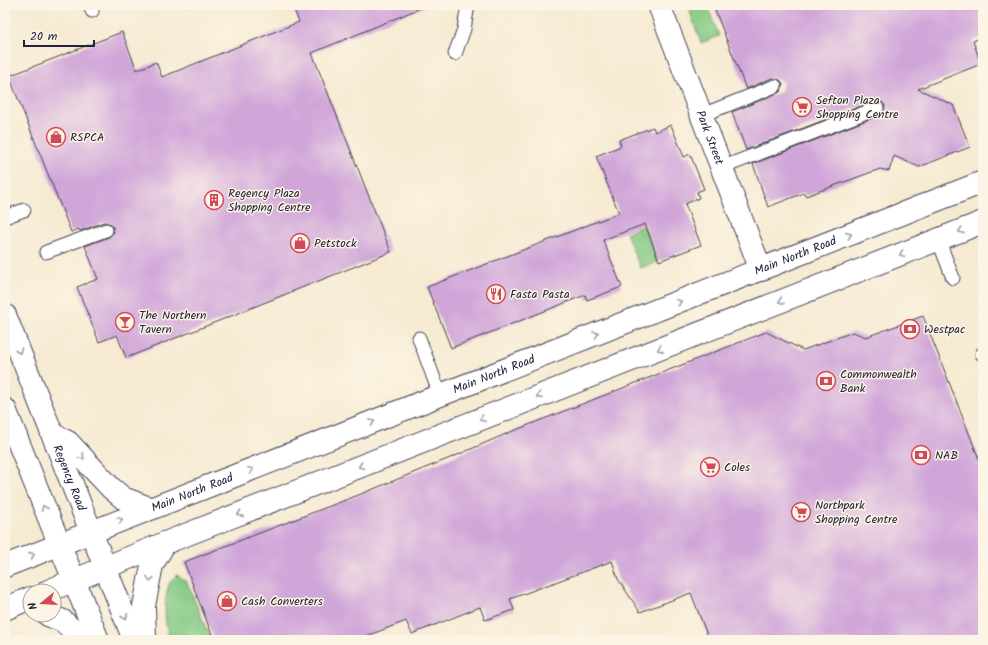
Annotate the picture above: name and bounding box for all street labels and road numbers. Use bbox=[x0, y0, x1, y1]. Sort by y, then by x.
street label: Park Street bbox=[690, 108, 729, 168]
street label: Main North Road bbox=[752, 231, 840, 281]
street label: Main North Road bbox=[450, 350, 539, 399]
street label: Regency Road bbox=[47, 442, 91, 515]
street label: Main North Road bbox=[148, 468, 237, 518]

